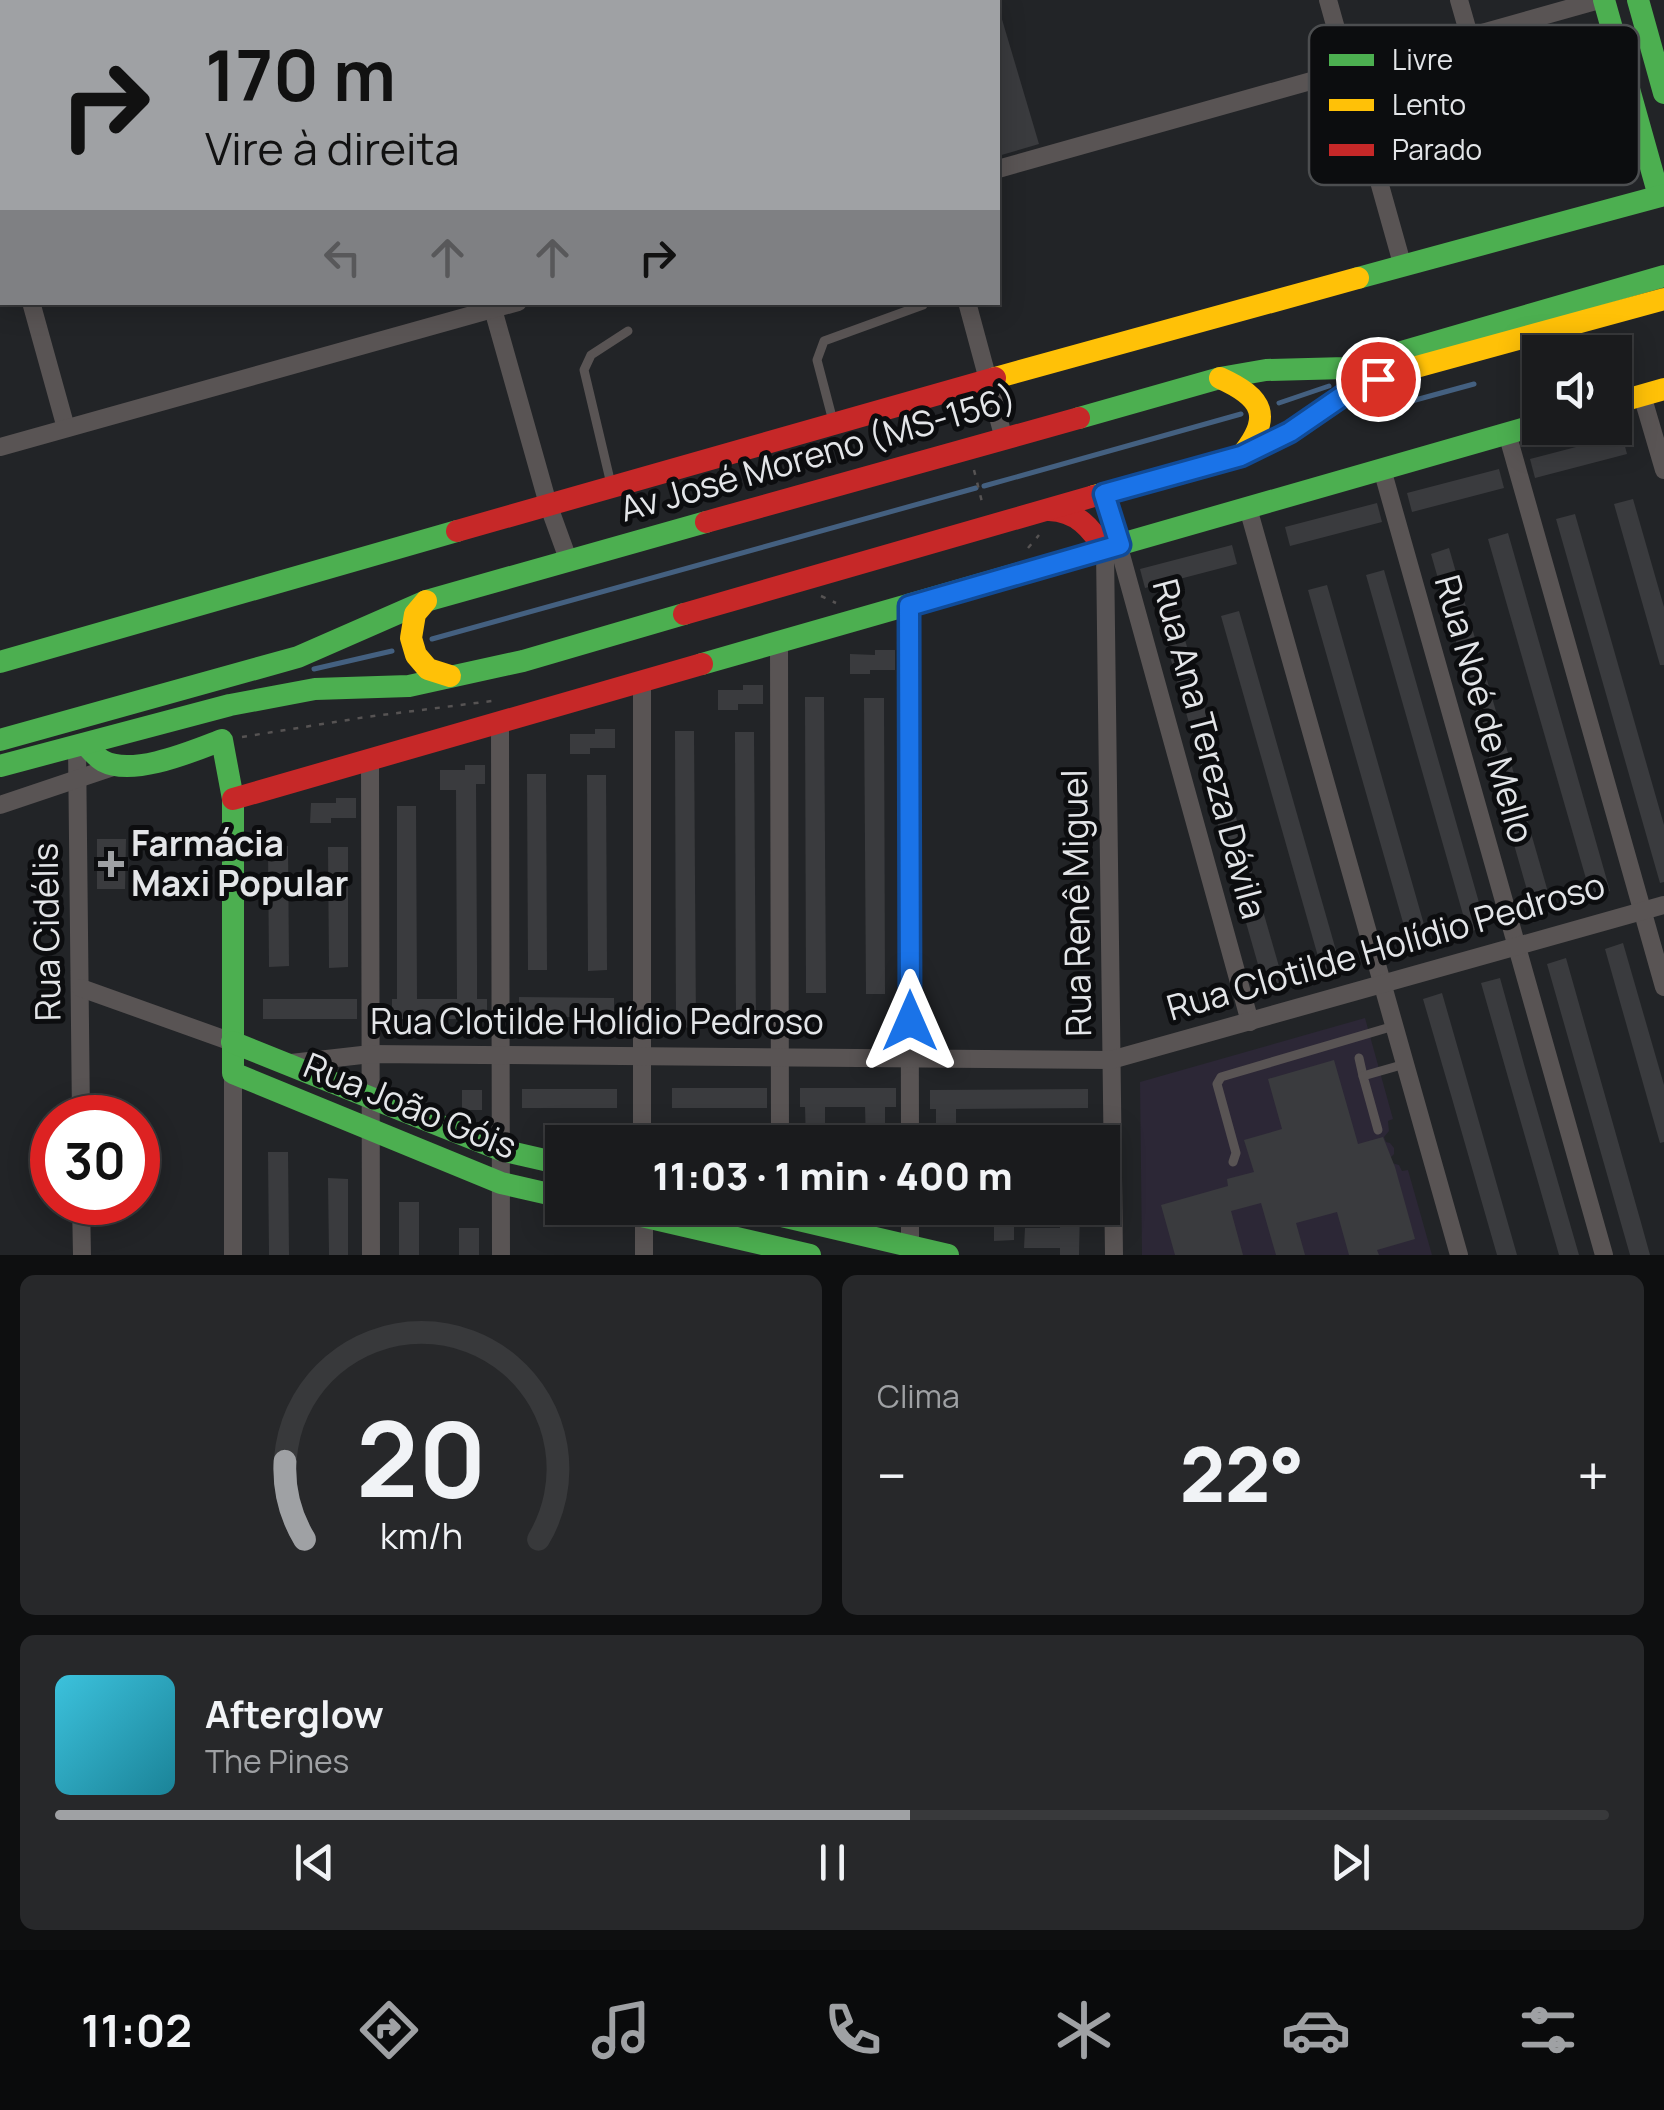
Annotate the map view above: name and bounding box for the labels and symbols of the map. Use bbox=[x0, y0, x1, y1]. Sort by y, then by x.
legend bbox=[1309, 25, 1639, 185]
text: Livre bbox=[1392, 40, 1453, 78]
text: Lento bbox=[1392, 85, 1466, 123]
text: Parado bbox=[1392, 130, 1482, 168]
pin bbox=[1336, 337, 1421, 422]
street label: Av José Moreno (MS-156) bbox=[614, 373, 1021, 533]
street label: Rua Noé de Mello bbox=[1424, 569, 1546, 848]
street label: Rua Ana Tereza Dávila bbox=[1142, 574, 1278, 924]
street label: Rua Renê Miguel bbox=[1050, 769, 1102, 1037]
place label: Farmácia Maxi Popular bbox=[131, 819, 348, 907]
street label: Rua Cidélis bbox=[20, 842, 72, 1022]
marker: Farmácia Maxi Popular bbox=[100, 853, 122, 875]
street label: Rua Clotilde Holídio Pedroso bbox=[1161, 860, 1610, 1032]
position arrow bbox=[858, 969, 962, 1073]
street label: Rua Clotilde Holídio Pedroso bbox=[370, 997, 824, 1045]
street label: Rua João Góis bbox=[297, 1041, 524, 1170]
speed limit sign: 30 bbox=[30, 1095, 160, 1225]

